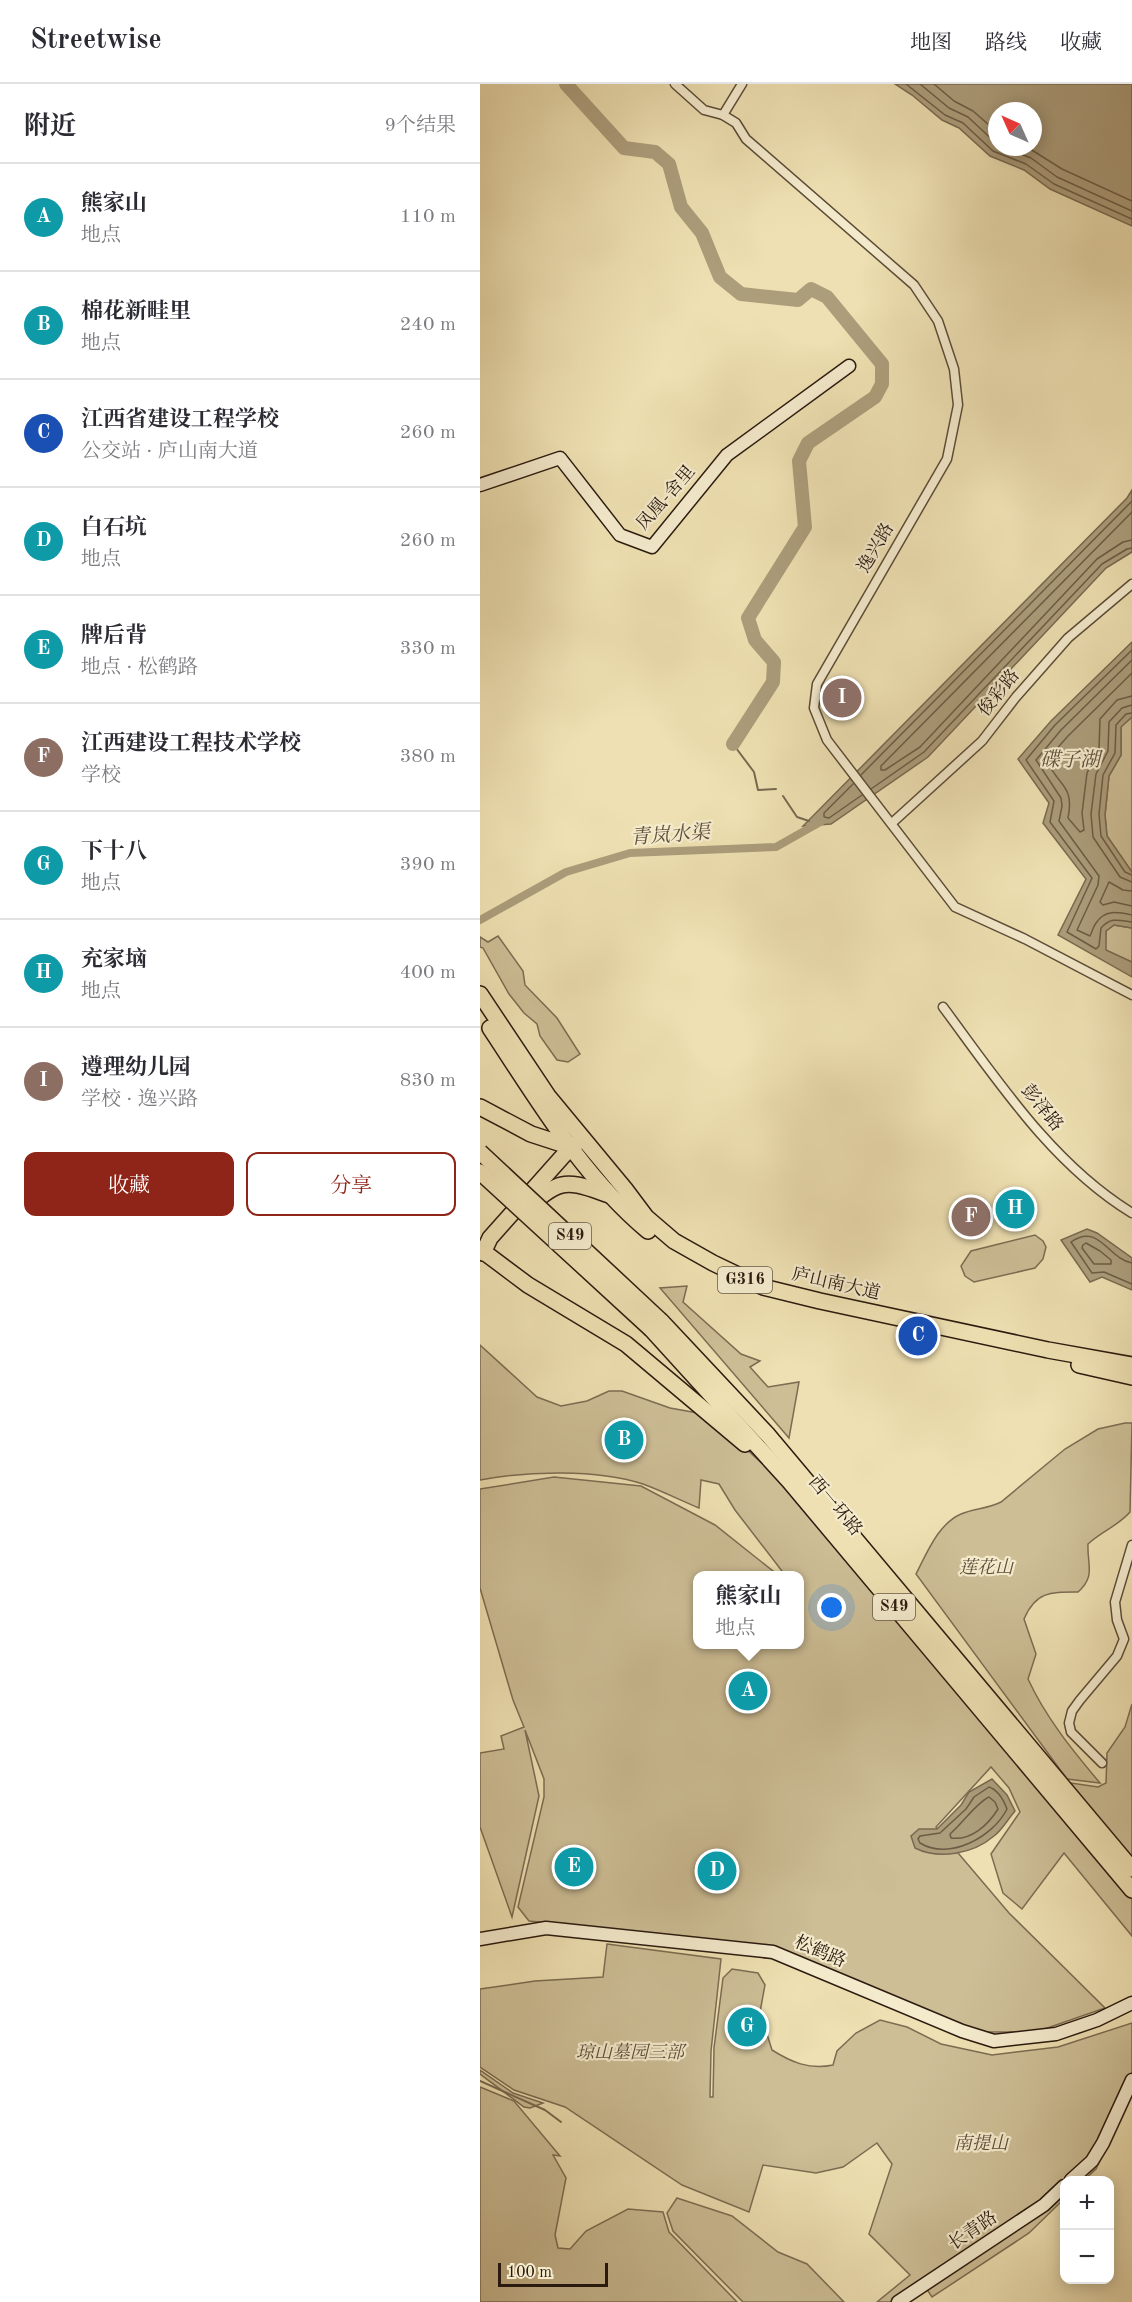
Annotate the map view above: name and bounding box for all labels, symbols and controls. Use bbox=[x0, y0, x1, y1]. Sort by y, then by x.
text: Streetwise bbox=[30, 27, 162, 55]
text: 地图 bbox=[910, 33, 952, 54]
text: 路线 bbox=[985, 33, 1027, 54]
text: 收藏 bbox=[1060, 33, 1102, 54]
north arrow bbox=[988, 102, 1042, 156]
text: 附近 bbox=[24, 114, 76, 140]
text: 9个结果 bbox=[384, 116, 456, 136]
text: 熊家山 bbox=[81, 193, 147, 215]
text: A bbox=[36, 207, 51, 227]
text: 110 m bbox=[400, 207, 456, 227]
text: 地点 bbox=[81, 226, 121, 246]
text: 棉花新畦里 bbox=[81, 301, 191, 323]
text: B bbox=[36, 315, 51, 335]
text: 240 m bbox=[400, 315, 456, 335]
text: 地点 bbox=[81, 334, 121, 354]
text: 江西省建设工程学校 bbox=[81, 409, 279, 431]
text: C bbox=[37, 423, 50, 443]
text: 260 m bbox=[400, 423, 456, 443]
text: 公交站 · 庐山南大道 bbox=[81, 442, 258, 462]
street label: 凤凰-舍里 bbox=[632, 461, 699, 534]
text: 白石坑 bbox=[81, 517, 147, 539]
street label: 逸兴路 bbox=[853, 519, 897, 576]
text: D bbox=[36, 531, 51, 551]
text: 260 m bbox=[400, 531, 456, 551]
text: 地点 bbox=[81, 550, 121, 570]
text: 牌后背 bbox=[81, 625, 147, 647]
text: E bbox=[37, 639, 50, 659]
text: 330 m bbox=[400, 639, 456, 659]
text: 地点 · 松鹤路 bbox=[81, 658, 198, 678]
street label: 俊彩路 bbox=[973, 665, 1023, 720]
pin: I bbox=[822, 676, 862, 720]
text: 江西建设工程技术学校 bbox=[81, 733, 301, 755]
text: F bbox=[37, 747, 50, 767]
text: 380 m bbox=[400, 747, 456, 767]
water label: 碟子湖 bbox=[1040, 749, 1103, 771]
text: 学校 bbox=[81, 766, 121, 786]
water label: 青岚水渠 bbox=[629, 821, 714, 849]
text: 下十八 bbox=[81, 841, 147, 863]
text: G bbox=[36, 855, 51, 875]
text: 390 m bbox=[400, 855, 456, 875]
text: 地点 bbox=[81, 874, 121, 894]
text: 充家垴 bbox=[81, 949, 147, 971]
text: H bbox=[35, 963, 52, 983]
text: 400 m bbox=[400, 963, 456, 983]
text: 地点 bbox=[81, 982, 121, 1002]
text: 遵理幼儿园 bbox=[81, 1057, 191, 1079]
text: I bbox=[39, 1071, 48, 1091]
text: 830 m bbox=[400, 1071, 456, 1091]
street label: 彭泽路 bbox=[1018, 1080, 1068, 1135]
text: 学校 · 逸兴路 bbox=[81, 1090, 198, 1110]
button: 收藏 bbox=[24, 1152, 234, 1216]
button: 分享 bbox=[246, 1152, 456, 1216]
pin: H bbox=[996, 1186, 1034, 1232]
pin: F bbox=[952, 1194, 990, 1240]
road number: S49 bbox=[549, 1223, 591, 1249]
street label: 庐山南大道 bbox=[790, 1263, 882, 1303]
road number: G316 bbox=[718, 1267, 772, 1293]
pin: C bbox=[898, 1314, 938, 1358]
pin: B bbox=[604, 1418, 644, 1462]
street label: 西一环路 bbox=[805, 1471, 867, 1539]
park label: 莲花山 bbox=[959, 1557, 1015, 1577]
popup bbox=[693, 1571, 804, 1649]
text: 熊家山 bbox=[715, 1586, 782, 1608]
your location bbox=[817, 1593, 846, 1622]
road number: S49 bbox=[873, 1594, 915, 1620]
text: 地点 bbox=[715, 1619, 755, 1639]
pin: A bbox=[728, 1668, 768, 1714]
pin: E bbox=[554, 1844, 593, 1890]
pin: D bbox=[698, 1848, 736, 1894]
street label: 松鹤路 bbox=[792, 1931, 849, 1971]
pin: G bbox=[728, 2004, 766, 2050]
park label: 琼山墓园三部 bbox=[576, 2042, 687, 2062]
park label: 南提山 bbox=[954, 2133, 1010, 2153]
map controls bbox=[1060, 2176, 1114, 2284]
button: + bbox=[1060, 2176, 1114, 2230]
street label: 长青路 bbox=[944, 2207, 1000, 2254]
button: − bbox=[1060, 2230, 1114, 2284]
scale bar bbox=[498, 2260, 608, 2288]
text: 100 m bbox=[507, 2265, 552, 2281]

